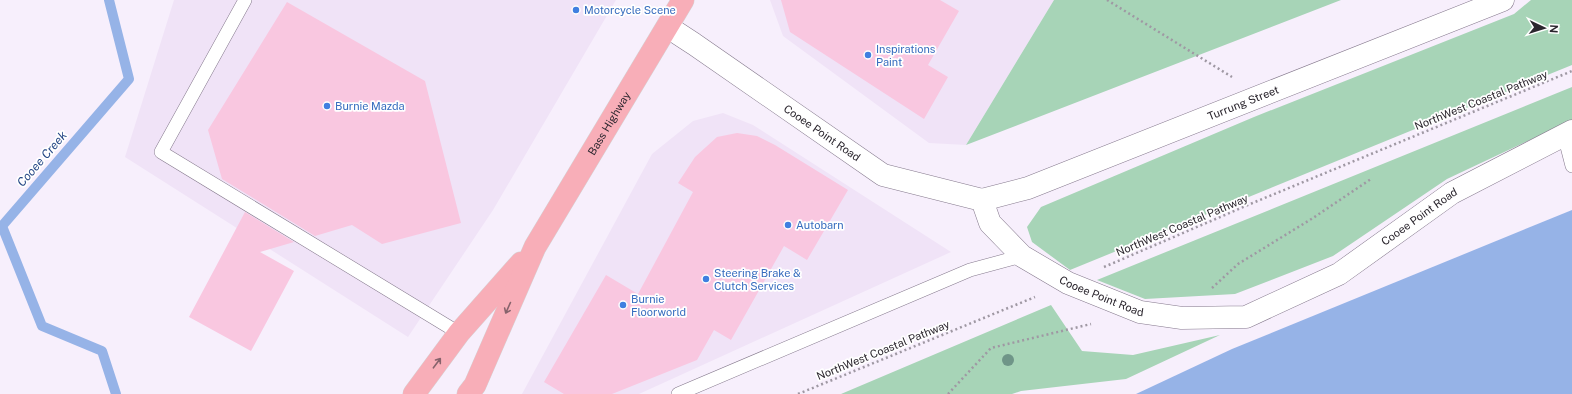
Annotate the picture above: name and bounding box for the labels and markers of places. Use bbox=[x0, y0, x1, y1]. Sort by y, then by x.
place label: Motorcycle Scene bbox=[584, 4, 676, 16]
marker: Motorcycle Scene bbox=[571, 5, 581, 15]
place label: Inspirations Paint bbox=[876, 43, 936, 68]
marker: Inspirations Paint bbox=[863, 50, 873, 60]
place label: Burnie Mazda bbox=[335, 100, 405, 112]
marker: Burnie Mazda bbox=[322, 101, 332, 111]
place label: Autobarn bbox=[796, 219, 844, 231]
marker: Autobarn bbox=[783, 220, 793, 230]
place label: Steering Brake & Clutch Services bbox=[714, 267, 801, 292]
marker: Steering Brake & Clutch Services bbox=[701, 274, 711, 284]
place label: Burnie Floorworld bbox=[631, 293, 686, 318]
marker: Burnie Floorworld bbox=[618, 300, 628, 310]

